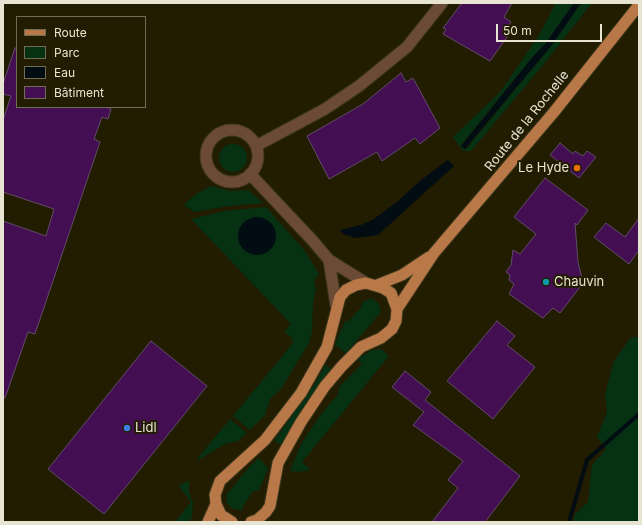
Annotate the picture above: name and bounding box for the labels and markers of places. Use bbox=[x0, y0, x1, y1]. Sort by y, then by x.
place label: Le Hyde bbox=[518, 160, 569, 176]
marker: Le Hyde bbox=[572, 163, 582, 173]
place label: Chauvin bbox=[554, 274, 604, 290]
marker: Chauvin bbox=[541, 277, 551, 287]
place label: Lidl bbox=[135, 420, 157, 436]
marker: Lidl bbox=[122, 423, 132, 433]

